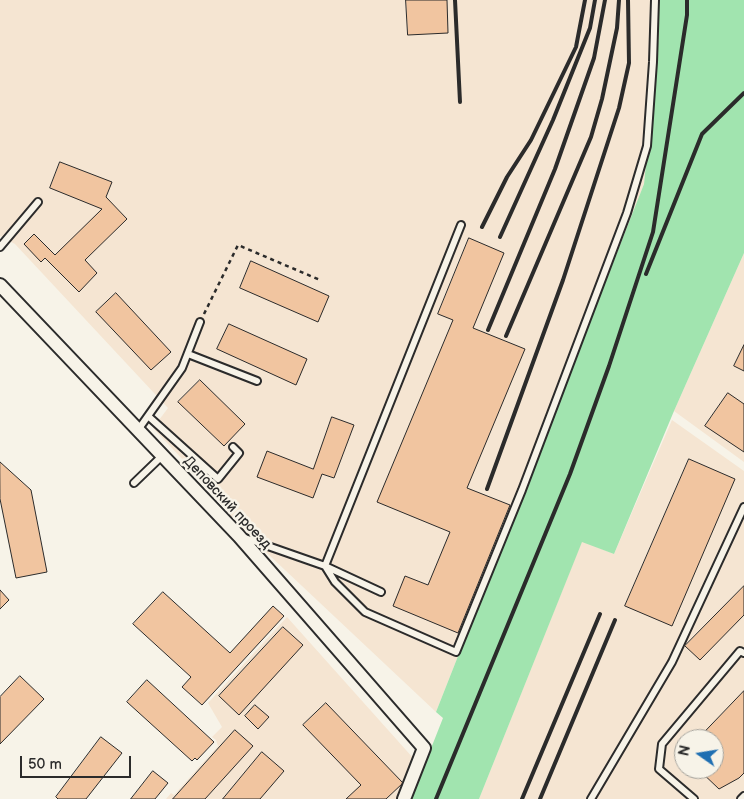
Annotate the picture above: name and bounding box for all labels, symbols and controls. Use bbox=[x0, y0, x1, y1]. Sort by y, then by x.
street label: Деповский проезд bbox=[180, 453, 274, 553]
north arrow bbox=[674, 729, 724, 779]
text: N bbox=[675, 744, 694, 758]
scale bar bbox=[22, 746, 134, 778]
text: 50 m bbox=[28, 755, 62, 774]

